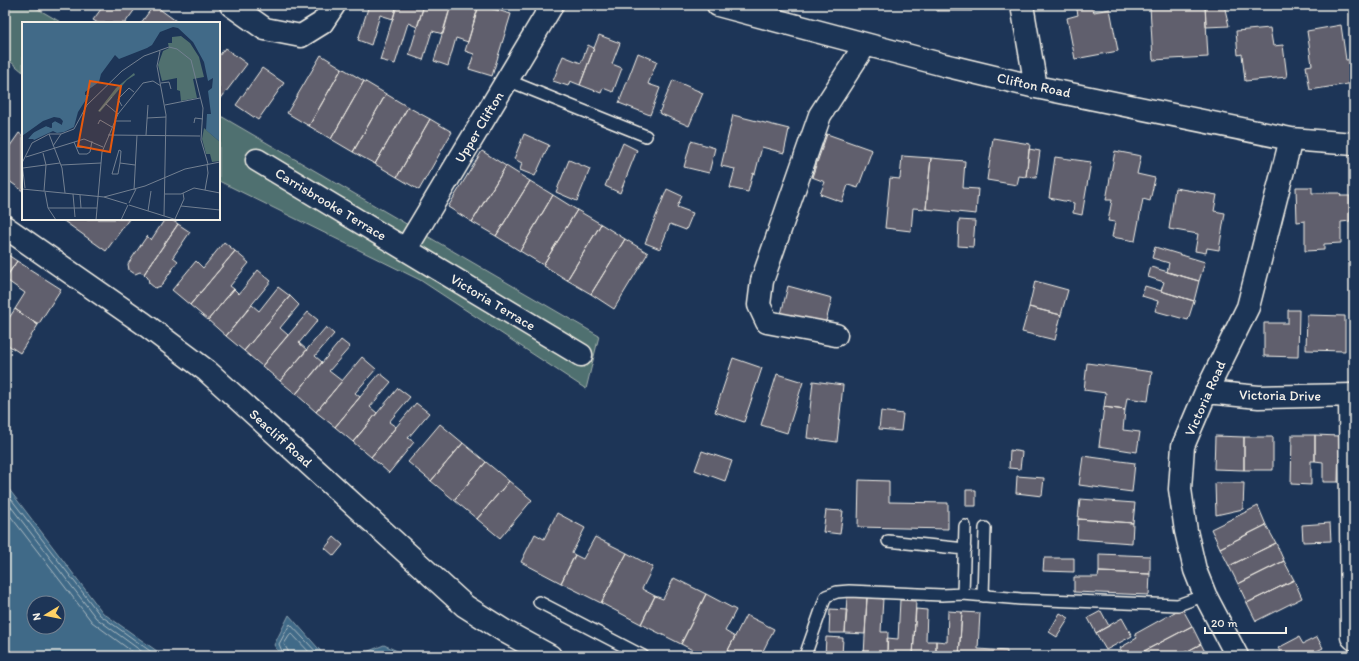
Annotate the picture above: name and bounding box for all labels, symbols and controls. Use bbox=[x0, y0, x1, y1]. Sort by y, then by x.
inset map bbox=[22, 22, 220, 220]
street label: Clifton Road bbox=[995, 69, 1073, 102]
street label: Upper Clifton bbox=[451, 88, 508, 166]
street label: Carrisbrooke Terrace bbox=[272, 164, 390, 245]
street label: Victoria Terrace bbox=[447, 270, 539, 335]
street label: Victoria Road bbox=[1181, 358, 1230, 439]
street label: Victoria Drive bbox=[1239, 386, 1321, 405]
street label: Seacliff Road bbox=[246, 406, 316, 471]
north arrow bbox=[26, 595, 66, 635]
scale bar bbox=[1205, 609, 1286, 635]
text: N bbox=[30, 612, 44, 621]
text: 20 m bbox=[1211, 616, 1238, 630]

